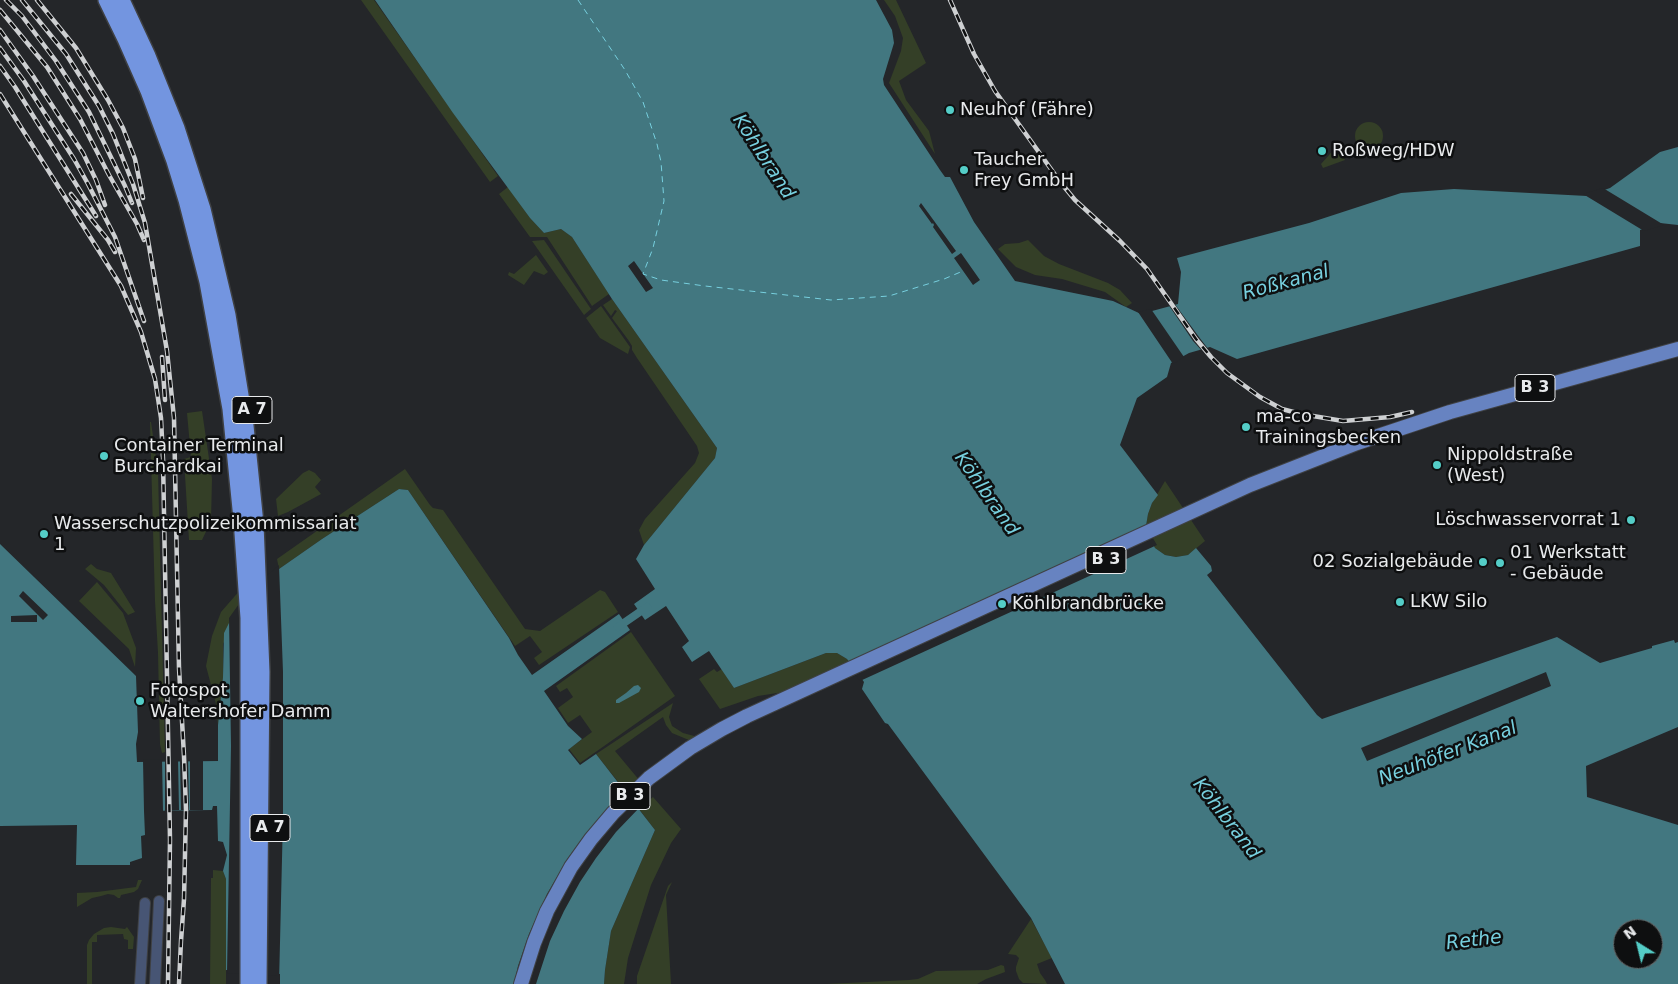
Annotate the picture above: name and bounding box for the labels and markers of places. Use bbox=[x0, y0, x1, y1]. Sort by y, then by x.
place label: Neuhof (Fähre) bbox=[960, 99, 1094, 121]
marker: Neuhof (Fähre) bbox=[944, 104, 956, 116]
place label: Roßweg/HDW bbox=[1332, 140, 1455, 162]
marker: Roßweg/HDW bbox=[1316, 145, 1328, 157]
place label: Taucher Frey GmbH bbox=[974, 149, 1074, 192]
marker: Taucher Frey GmbH bbox=[958, 164, 970, 176]
place label: ma-co Trainingsbecken bbox=[1256, 406, 1401, 448]
marker: ma-co Trainingsbecken bbox=[1240, 421, 1252, 433]
place label: Container Terminal Burchardkai bbox=[114, 435, 284, 478]
place label: Nippoldstraße (West) bbox=[1447, 444, 1573, 486]
marker: Container Terminal Burchardkai bbox=[98, 450, 110, 462]
marker: Nippoldstraße (West) bbox=[1431, 459, 1443, 471]
place label: Löschwasservorrat 1 bbox=[1435, 509, 1621, 531]
place label: Wasserschutzpolizeikommissariat 1 bbox=[54, 513, 357, 556]
marker: Löschwasservorrat 1 bbox=[1625, 514, 1637, 526]
marker: Wasserschutzpolizeikommissariat 1 bbox=[38, 528, 50, 540]
place label: 01 Werkstatt - Gebäude bbox=[1510, 542, 1626, 584]
place label: 02 Sozialgebäude bbox=[1313, 551, 1473, 573]
marker: 02 Sozialgebäude bbox=[1477, 556, 1489, 568]
marker: 01 Werkstatt - Gebäude bbox=[1494, 557, 1506, 569]
place label: LKW Silo bbox=[1410, 591, 1487, 613]
place label: Köhlbrandbrücke bbox=[1012, 593, 1164, 615]
marker: LKW Silo bbox=[1394, 596, 1406, 608]
marker: Köhlbrandbrücke bbox=[996, 598, 1008, 610]
place label: Fotospot Waltershofer Damm bbox=[150, 680, 331, 722]
marker: Fotospot Waltershofer Damm bbox=[134, 695, 146, 707]

